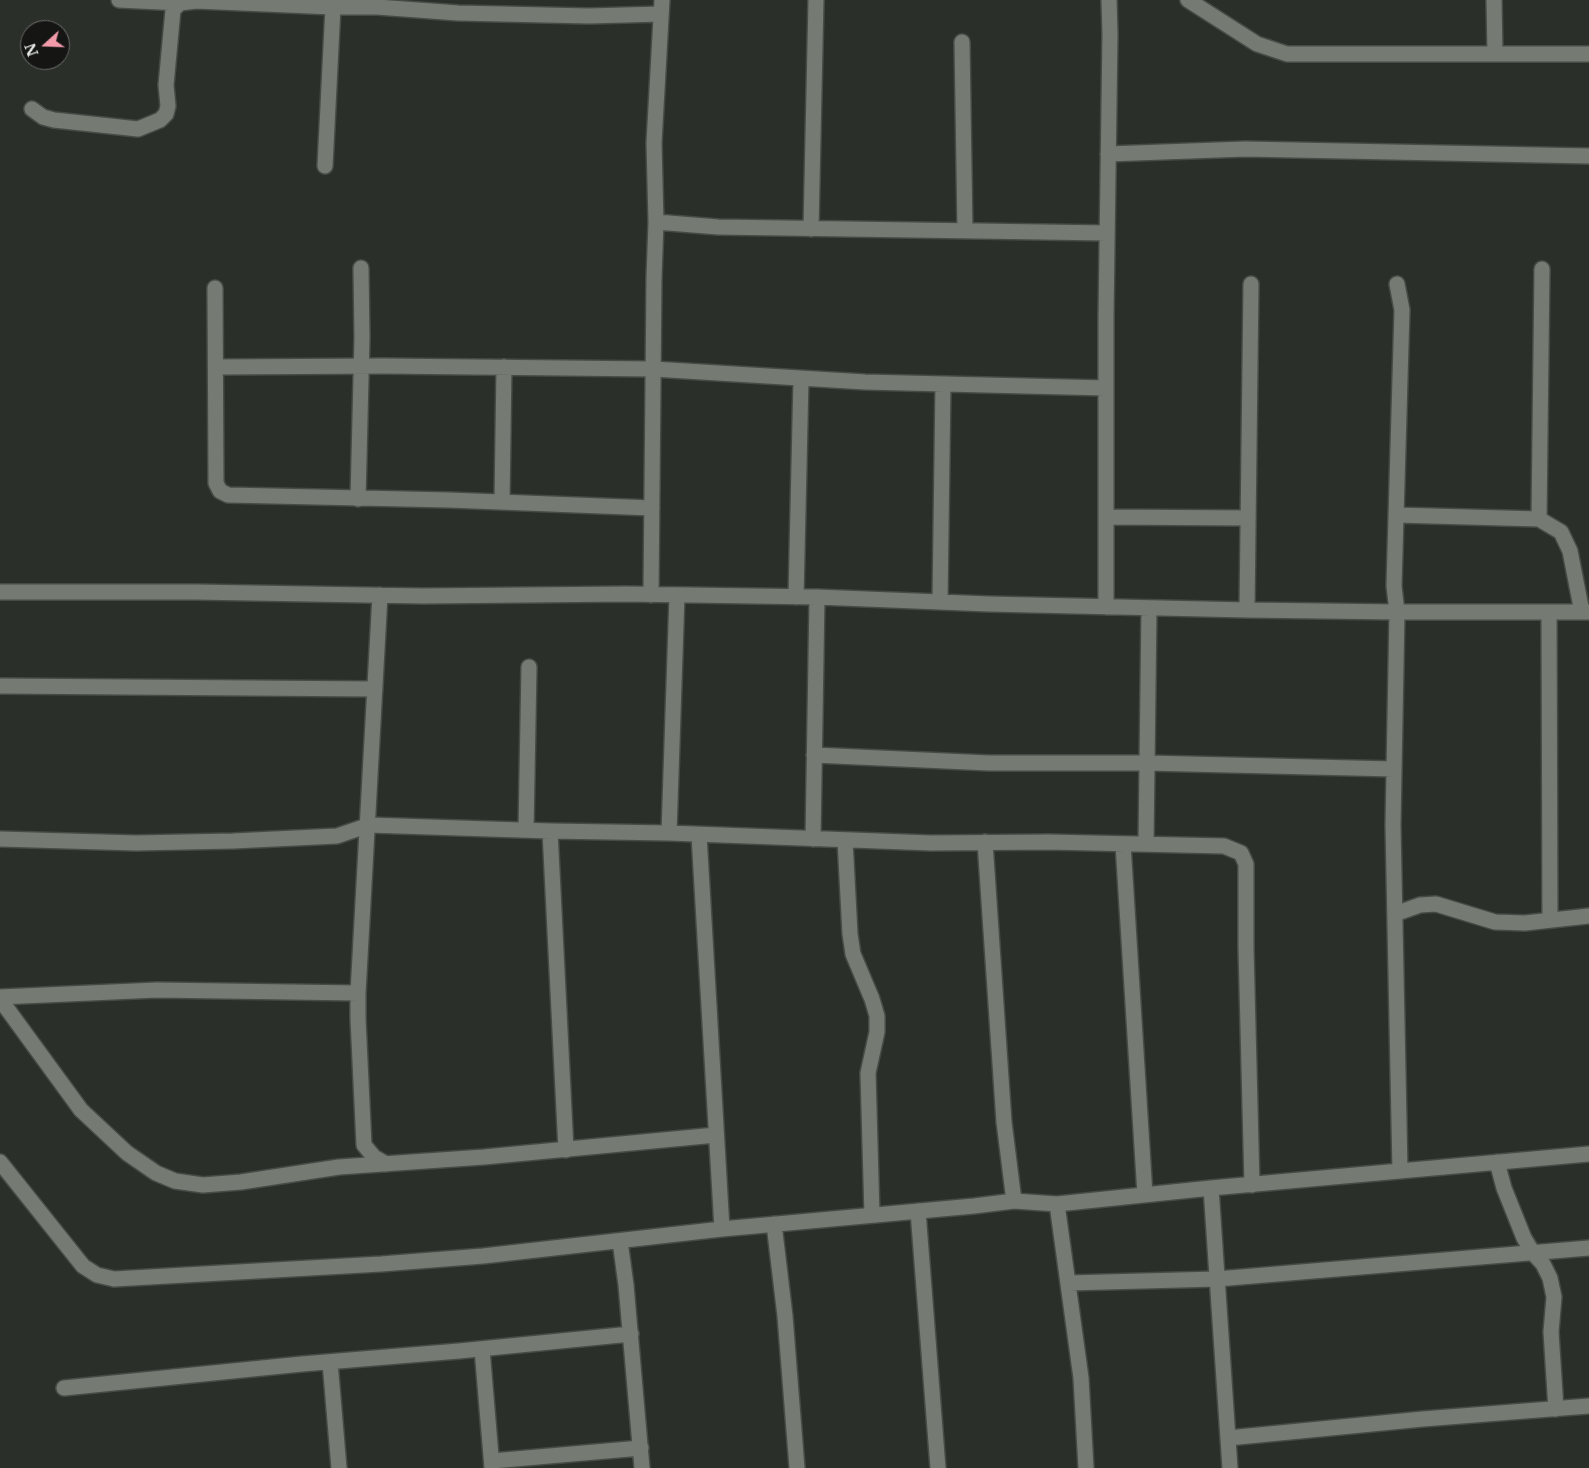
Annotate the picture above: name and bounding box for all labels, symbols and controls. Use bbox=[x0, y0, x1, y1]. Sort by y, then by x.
north arrow bbox=[20, 20, 70, 70]
text: N bbox=[21, 41, 43, 59]

